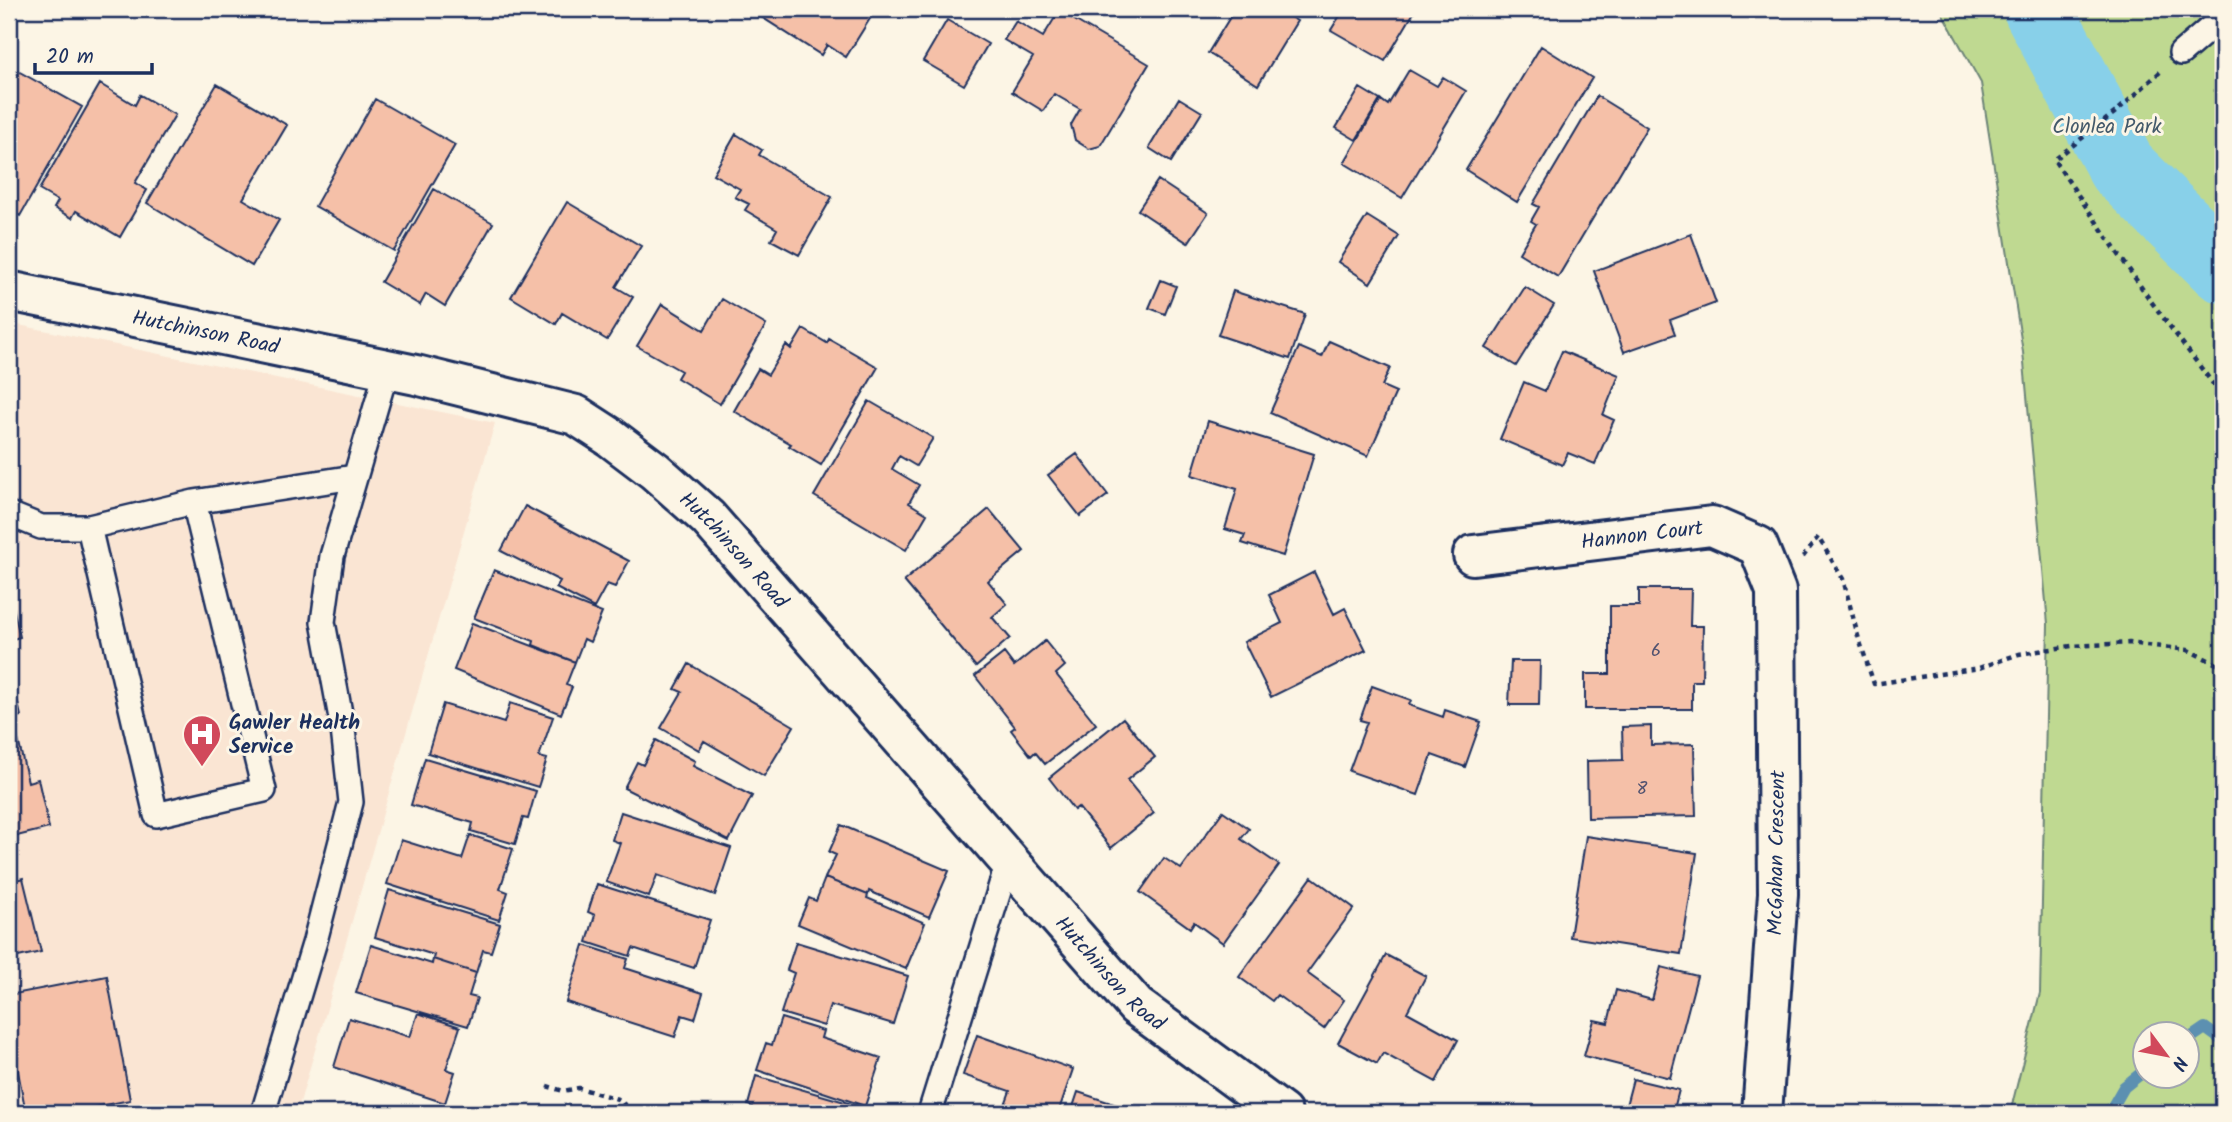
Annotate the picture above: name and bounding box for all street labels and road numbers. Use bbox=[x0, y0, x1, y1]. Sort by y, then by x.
street label: Hutchinson Road bbox=[129, 302, 283, 364]
street label: Hutchinson Road bbox=[671, 484, 796, 617]
street label: Hannon Court bbox=[1579, 512, 1706, 560]
street label: McGahan Crescent bbox=[1760, 769, 1795, 936]
street label: Hutchinson Road bbox=[1046, 909, 1172, 1041]

